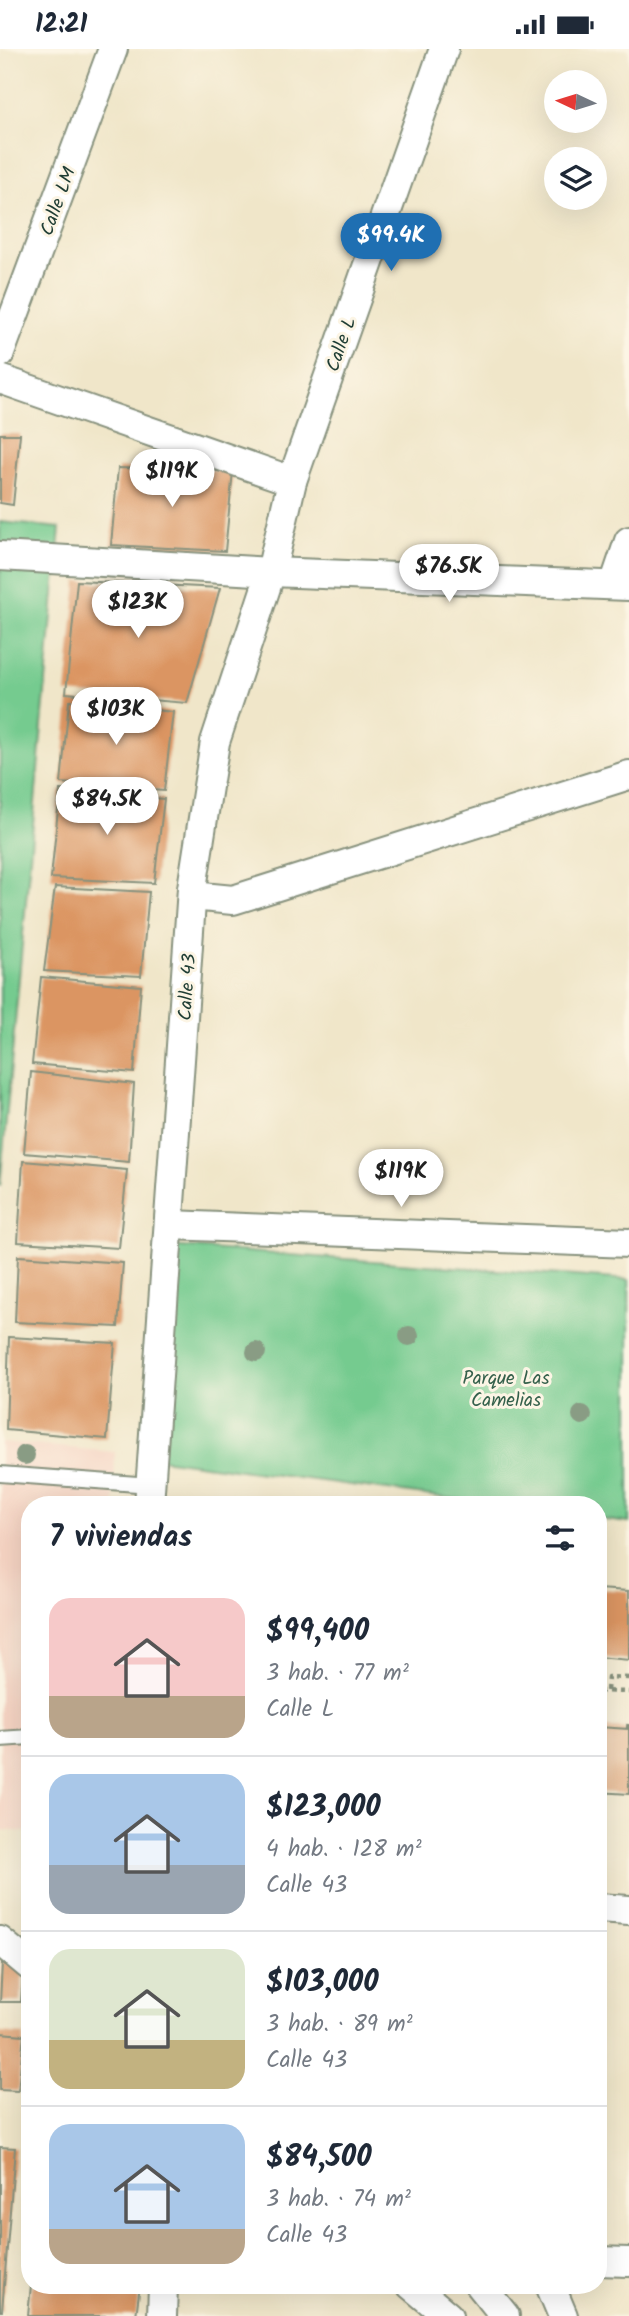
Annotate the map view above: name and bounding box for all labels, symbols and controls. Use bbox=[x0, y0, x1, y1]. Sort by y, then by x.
text: 12:21 bbox=[35, 4, 87, 46]
north arrow bbox=[544, 70, 607, 133]
map controls bbox=[544, 70, 607, 210]
button: layers bbox=[544, 147, 607, 210]
street label: Calle LM bbox=[33, 163, 85, 240]
pin: $99.4K bbox=[334, 213, 448, 273]
text: $99.4K bbox=[357, 218, 425, 254]
street label: Calle L bbox=[319, 313, 365, 376]
pin: $119K bbox=[123, 449, 221, 509]
text: $119K bbox=[146, 454, 199, 490]
pin: $76.5K bbox=[392, 545, 506, 604]
text: $76.5K bbox=[415, 549, 483, 585]
pin: $123K bbox=[89, 581, 187, 640]
text: $123K bbox=[108, 585, 168, 621]
pin: $103K bbox=[67, 687, 165, 747]
text: $103K bbox=[87, 692, 145, 728]
pin: $84.5K bbox=[50, 777, 164, 837]
text: $84.5K bbox=[72, 782, 142, 818]
street label: Calle 43 bbox=[171, 952, 205, 1022]
pin: $119K bbox=[352, 1149, 450, 1209]
text: $119K bbox=[375, 1154, 428, 1190]
park label: Parque Las Camelias bbox=[462, 1364, 550, 1416]
text: 7 viviendas bbox=[49, 1514, 192, 1562]
icon: filters bbox=[541, 1519, 579, 1557]
text: $99,400 bbox=[266, 1608, 369, 1656]
icon: home bbox=[105, 1626, 189, 1710]
text: 3 hab. · 77 m² bbox=[266, 1656, 409, 1692]
text: Calle L bbox=[266, 1692, 334, 1728]
text: $123,000 bbox=[266, 1784, 381, 1832]
icon: home bbox=[105, 1802, 189, 1886]
text: 4 hab. · 128 m² bbox=[266, 1832, 421, 1868]
text: Calle 43 bbox=[266, 1868, 347, 1904]
text: $103,000 bbox=[266, 1959, 379, 2007]
icon: home bbox=[105, 1977, 189, 2061]
text: 3 hab. · 89 m² bbox=[266, 2007, 413, 2043]
text: Calle 43 bbox=[266, 2043, 347, 2079]
text: $84,500 bbox=[266, 2134, 372, 2182]
icon: home bbox=[105, 2152, 189, 2236]
text: 3 hab. · 74 m² bbox=[266, 2182, 411, 2218]
text: Calle 43 bbox=[266, 2218, 347, 2254]

